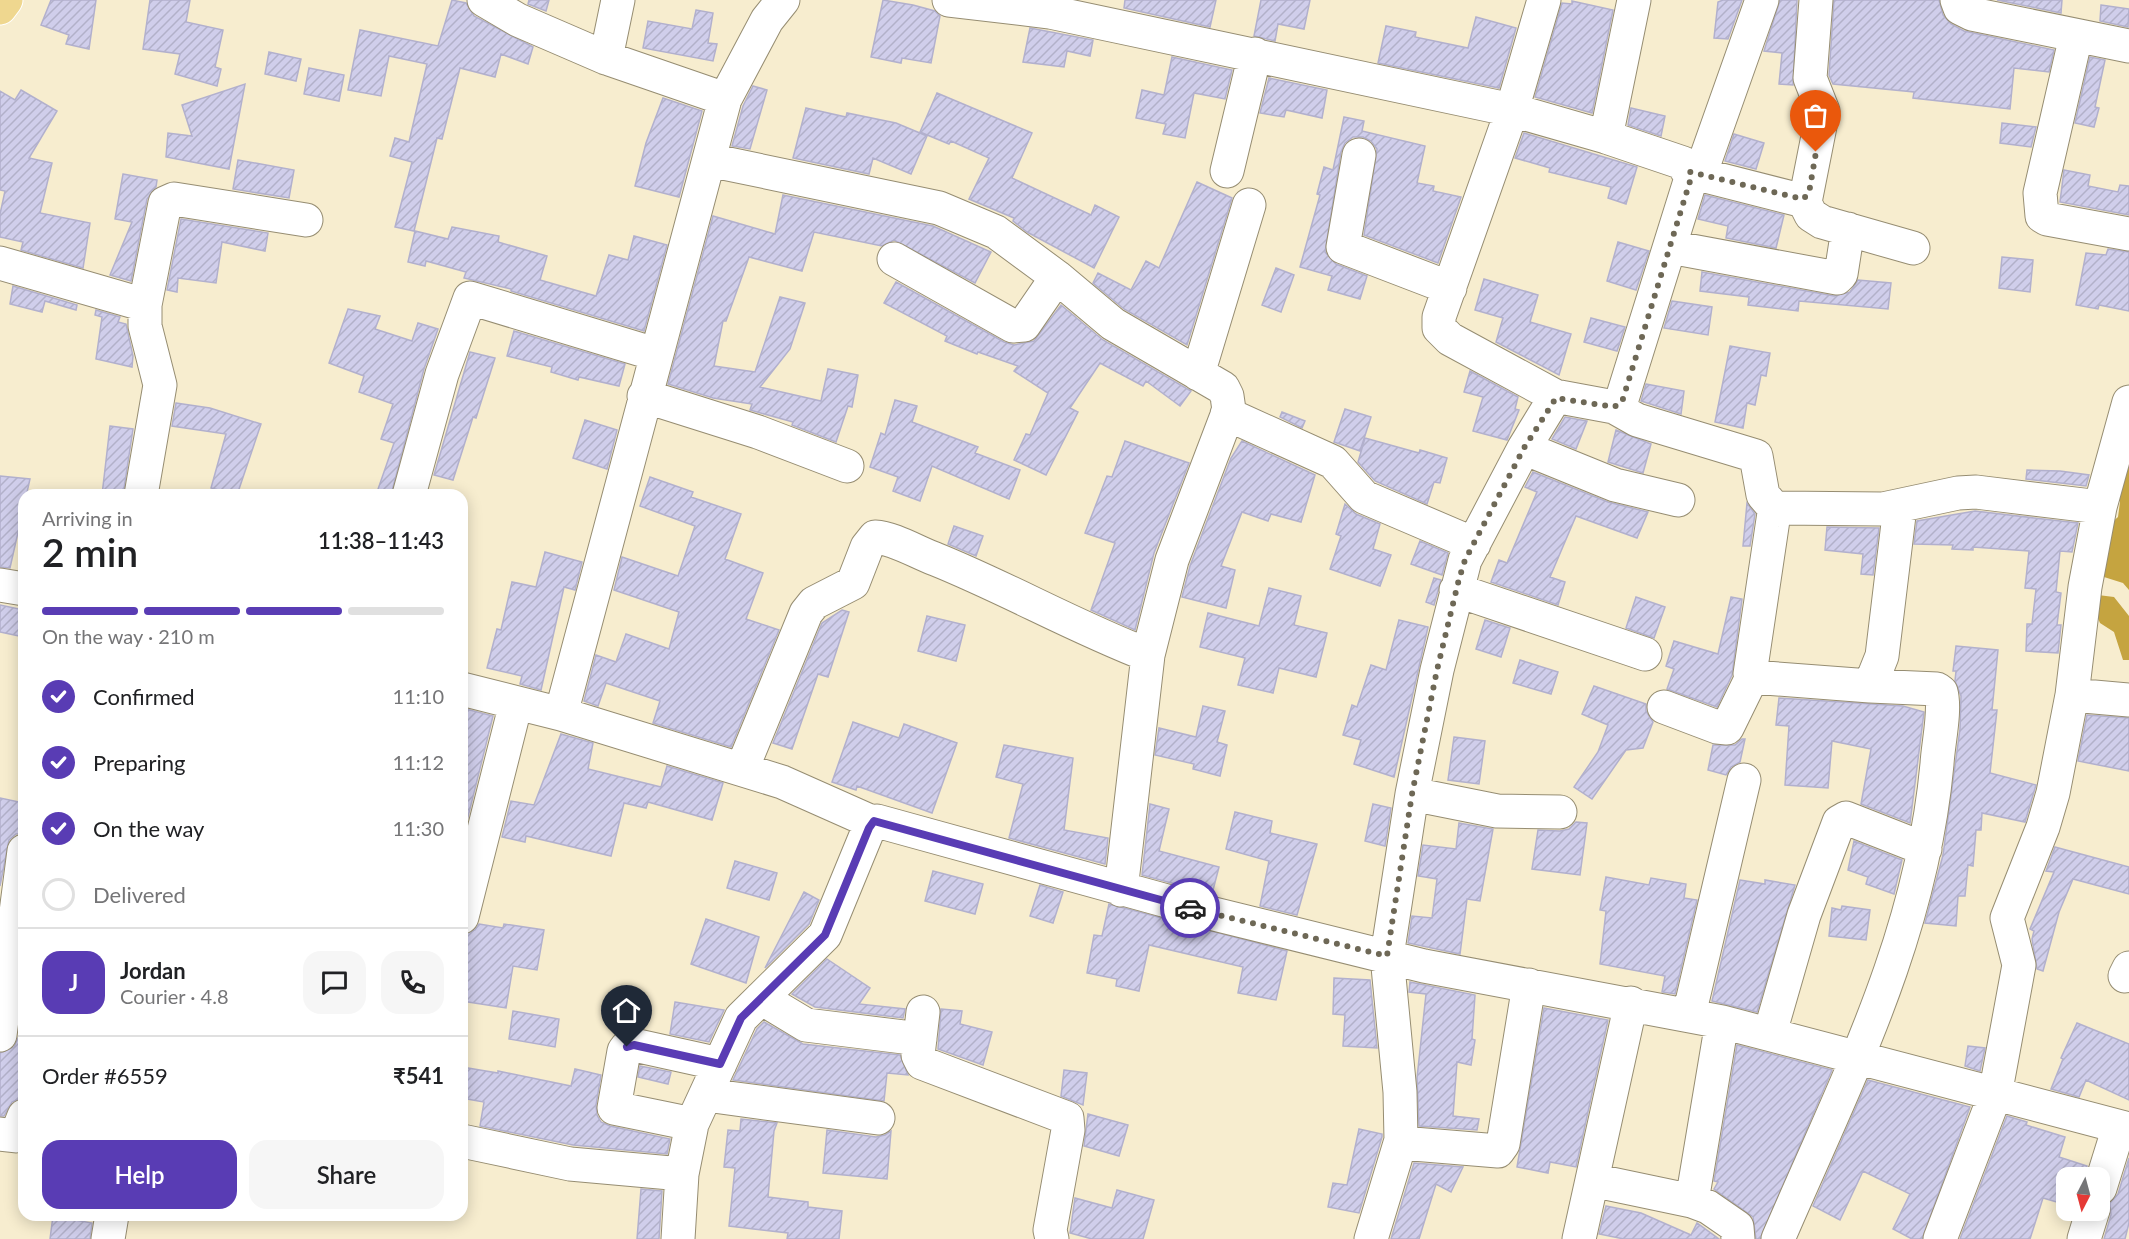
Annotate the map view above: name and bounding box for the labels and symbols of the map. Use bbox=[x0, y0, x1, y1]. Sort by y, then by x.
pin bbox=[1790, 90, 1841, 152]
courier bbox=[1160, 878, 1220, 938]
pin bbox=[601, 985, 652, 1047]
north arrow bbox=[2056, 1167, 2110, 1221]

